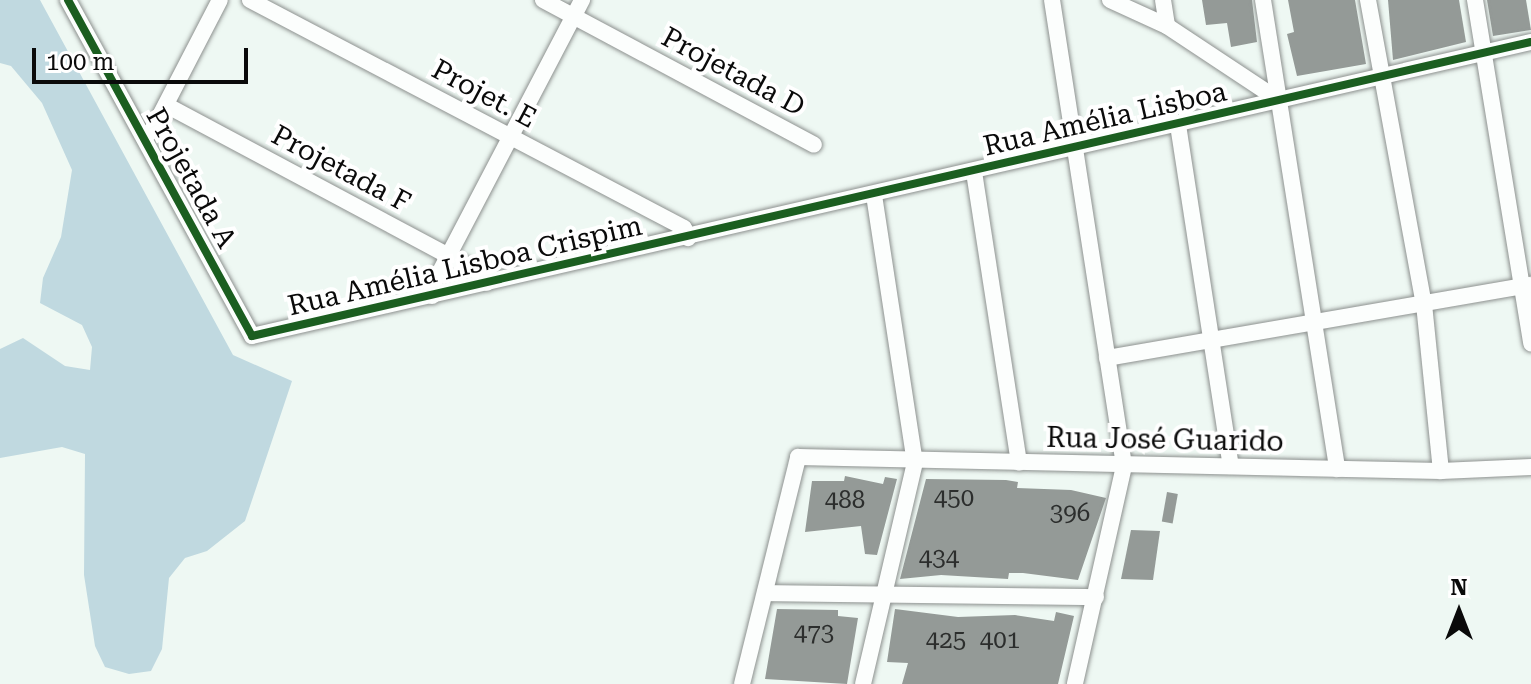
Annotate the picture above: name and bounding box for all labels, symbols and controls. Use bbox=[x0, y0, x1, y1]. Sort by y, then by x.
street label: Projetada D bbox=[656, 20, 810, 124]
scale bar bbox=[36, 32, 252, 82]
text: 100 m bbox=[46, 48, 114, 76]
street label: Projet. E bbox=[426, 53, 542, 135]
street label: Rua Amélia Lisboa bbox=[980, 75, 1230, 163]
street label: Projetada A bbox=[139, 102, 243, 254]
street label: Projetada F bbox=[266, 118, 416, 220]
street label: Rua Amélia Lisboa Crispim bbox=[285, 209, 645, 323]
street label: Rua José Guarido bbox=[1046, 421, 1284, 459]
house number: 450 bbox=[934, 485, 974, 513]
house number: 488 bbox=[825, 487, 865, 515]
house number: 396 bbox=[1050, 500, 1090, 528]
house number: 434 bbox=[919, 545, 959, 573]
north arrow bbox=[1419, 572, 1499, 652]
text: N bbox=[1451, 575, 1467, 600]
house number: 473 bbox=[794, 620, 834, 648]
house number: 425 bbox=[926, 627, 966, 655]
house number: 401 bbox=[980, 627, 1020, 655]

